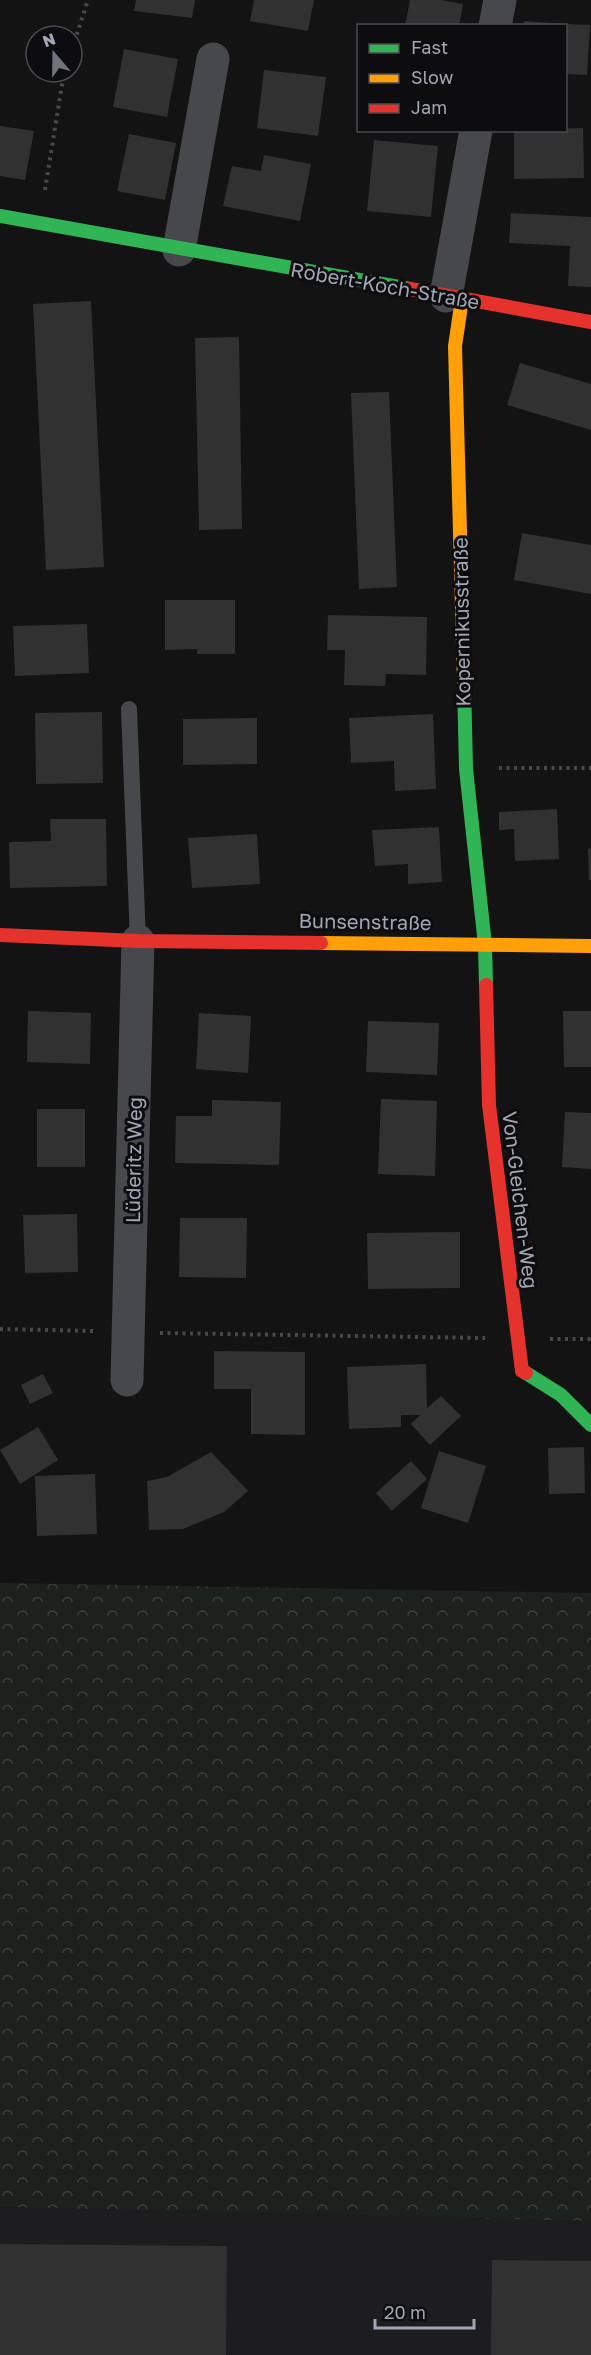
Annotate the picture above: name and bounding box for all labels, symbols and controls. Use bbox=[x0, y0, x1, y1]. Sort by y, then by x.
north arrow bbox=[24, 24, 84, 84]
legend bbox=[357, 24, 567, 132]
text: N bbox=[40, 28, 58, 51]
text: Fast bbox=[411, 36, 448, 58]
text: Slow bbox=[411, 66, 454, 88]
text: Jam bbox=[411, 96, 447, 118]
street label: Robert-Koch-Straße bbox=[289, 257, 482, 313]
street label: Kopernikusstraße bbox=[448, 537, 474, 707]
street label: Bunsenstraße bbox=[298, 908, 432, 934]
street label: Lüderitz Weg bbox=[120, 1097, 146, 1223]
street label: Von-Gleichen-Weg bbox=[498, 1110, 544, 1290]
scale bar bbox=[375, 2292, 474, 2330]
text: 20 m bbox=[384, 2301, 426, 2323]

